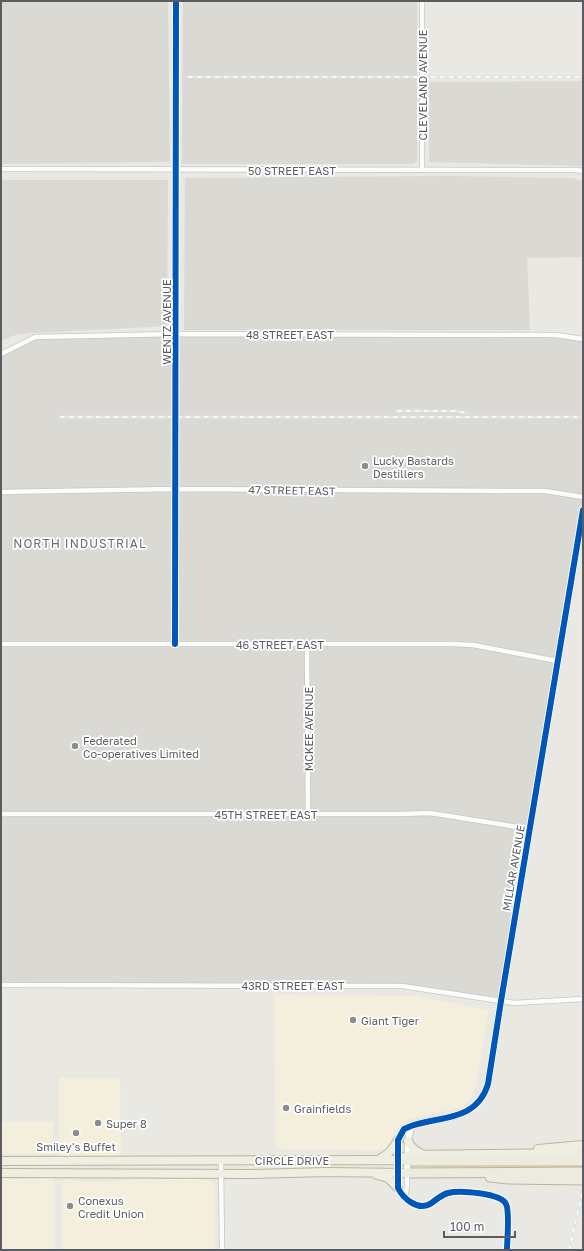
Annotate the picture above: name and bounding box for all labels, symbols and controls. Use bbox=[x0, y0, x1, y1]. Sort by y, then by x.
street label: CLEVELAND AVENUE bbox=[416, 29, 429, 141]
street label: 50 STREET EAST bbox=[248, 164, 336, 177]
street label: WENTZ AVENUE bbox=[160, 279, 173, 365]
street label: 48 STREET EAST bbox=[246, 328, 334, 341]
place label: Lucky Bastards Destillers bbox=[373, 454, 454, 480]
marker: Lucky Bastards Destillers bbox=[360, 461, 370, 471]
street label: 47 STREET EAST bbox=[248, 483, 336, 497]
district label: NORTH INDUSTRIAL bbox=[13, 536, 147, 551]
street label: 46 STREET EAST bbox=[236, 638, 324, 651]
street label: MCKEE AVENUE bbox=[302, 687, 315, 771]
place label: Federated Co-operatives Limited bbox=[83, 734, 199, 760]
marker: Federated Co-operatives Limited bbox=[70, 741, 80, 751]
street label: 45TH STREET EAST bbox=[214, 808, 318, 821]
street label: MILLAR AVENUE bbox=[499, 824, 527, 912]
street label: 43RD STREET EAST bbox=[241, 979, 345, 992]
place label: Giant Tiger bbox=[361, 1014, 420, 1027]
marker: Giant Tiger bbox=[348, 1015, 358, 1025]
place label: Grainfields bbox=[294, 1102, 351, 1115]
marker: Grainfields bbox=[281, 1103, 291, 1113]
place label: Super 8 bbox=[106, 1117, 147, 1130]
marker: Super 8 bbox=[93, 1118, 103, 1128]
marker: Smiley's Buffet bbox=[71, 1128, 81, 1138]
place label: Smiley's Buffet bbox=[36, 1140, 116, 1153]
street label: CIRCLE DRIVE bbox=[255, 1154, 329, 1167]
place label: Conexus Credit Union bbox=[78, 1194, 144, 1220]
marker: Conexus Credit Union bbox=[65, 1201, 75, 1211]
scale bar bbox=[444, 1213, 515, 1239]
text: 100 m bbox=[450, 1219, 484, 1234]

